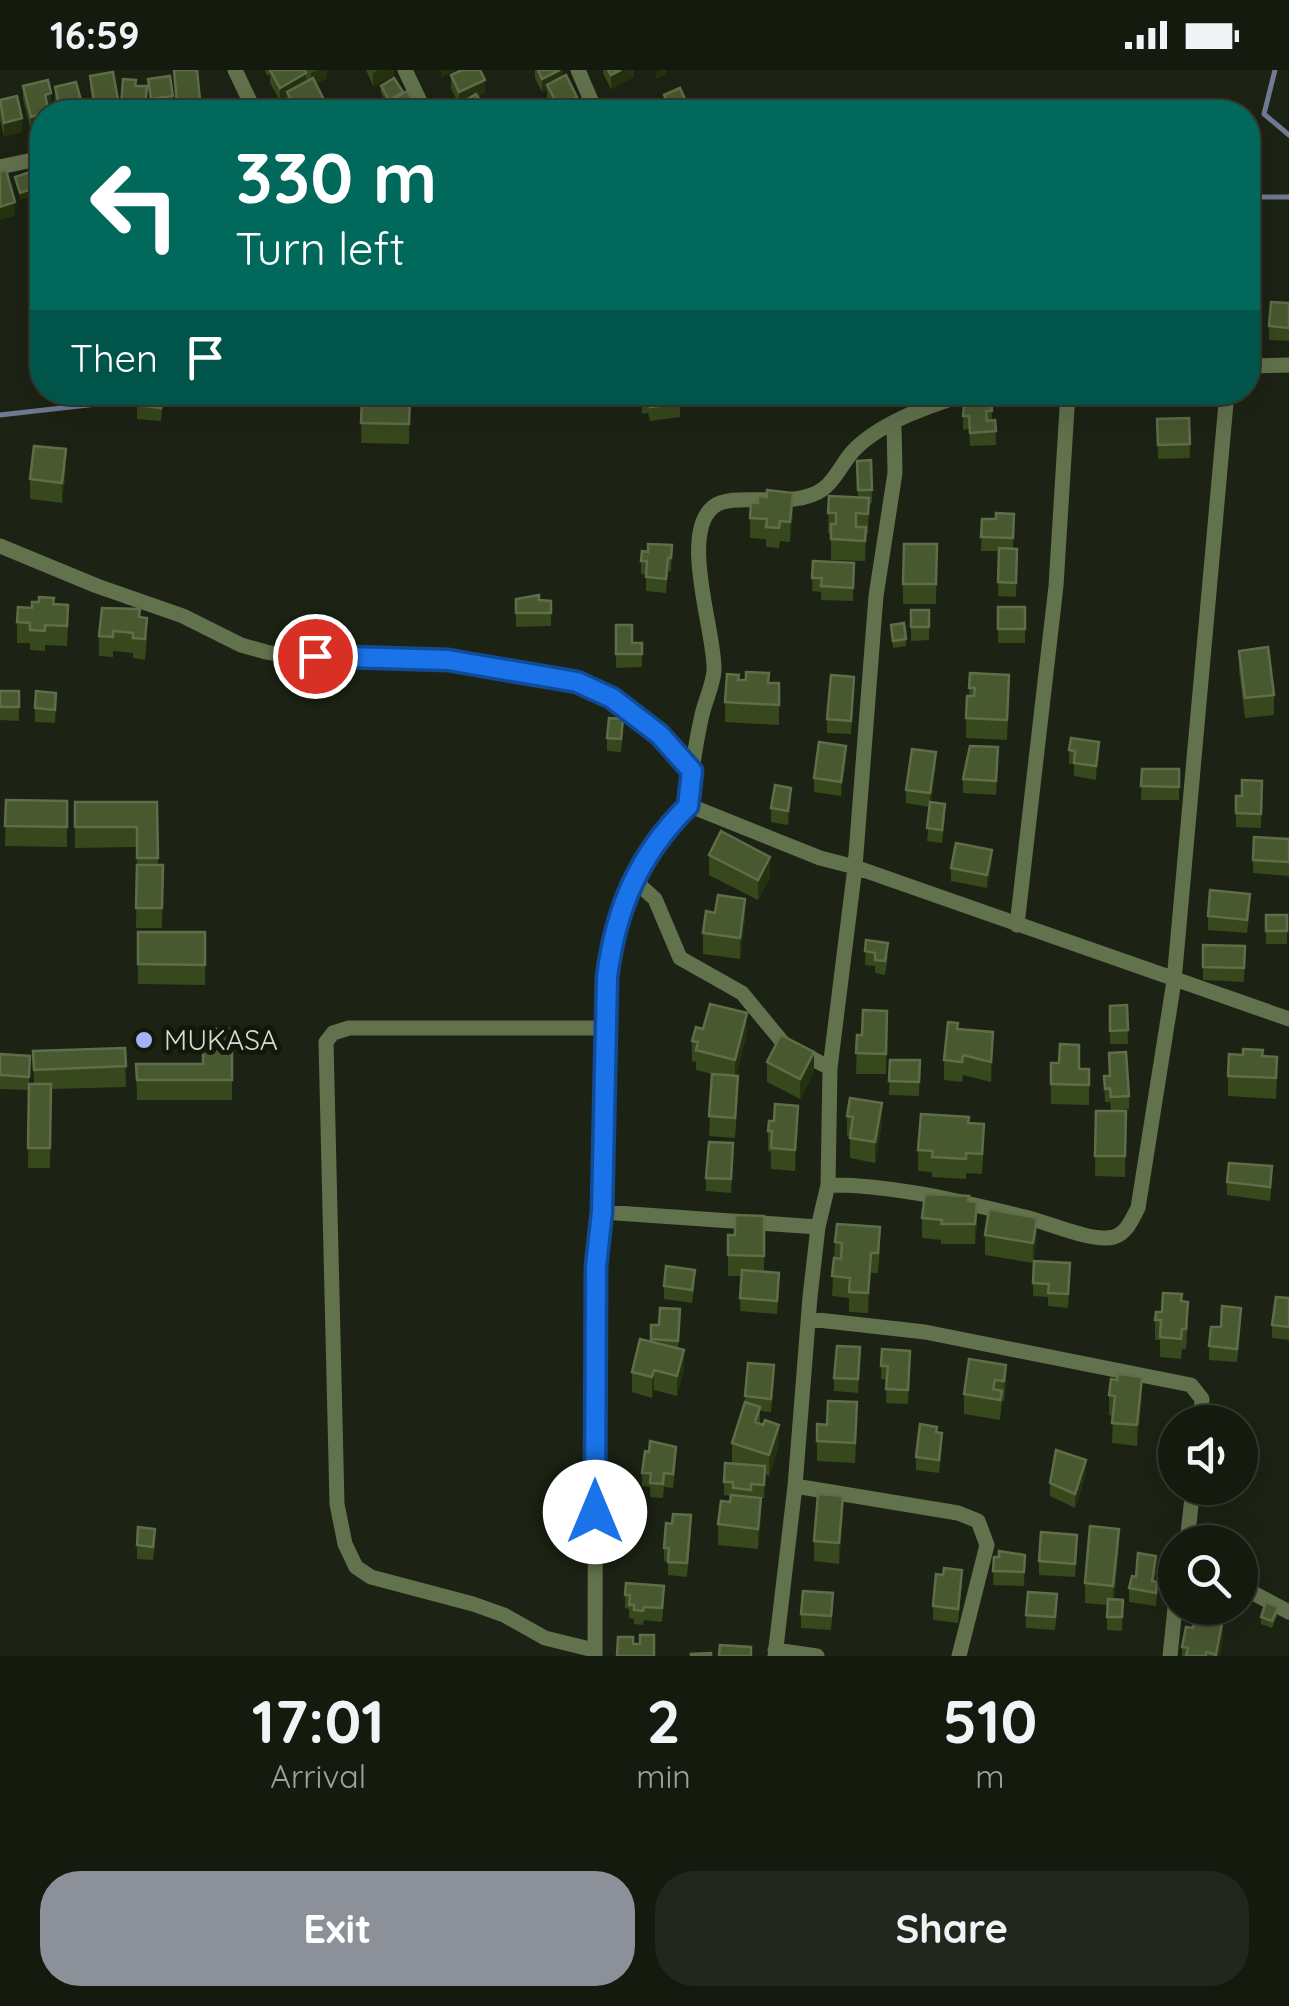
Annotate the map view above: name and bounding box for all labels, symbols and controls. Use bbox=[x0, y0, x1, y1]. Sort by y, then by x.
text: 16:59 bbox=[50, 11, 140, 59]
text: 330 m bbox=[235, 133, 437, 221]
icon: left bbox=[70, 140, 200, 270]
text: Turn left bbox=[235, 220, 405, 276]
icon: arrive bbox=[178, 330, 233, 385]
text: Then bbox=[70, 334, 158, 382]
pin bbox=[273, 614, 358, 699]
icon: arrive bbox=[288, 629, 343, 684]
place label: MUKASA bbox=[164, 1022, 278, 1057]
marker: MUKASA bbox=[133, 1029, 155, 1051]
map controls bbox=[1158, 1405, 1258, 1625]
button: sound bbox=[1158, 1405, 1258, 1505]
position arrow bbox=[543, 1460, 647, 1564]
button: search bbox=[1158, 1525, 1258, 1625]
text: 17:01 bbox=[252, 1683, 385, 1758]
text: 2 bbox=[646, 1683, 681, 1758]
text: 510 bbox=[943, 1683, 1037, 1758]
text: Arrival bbox=[270, 1756, 366, 1796]
text: min bbox=[636, 1756, 691, 1796]
text: m bbox=[975, 1756, 1005, 1796]
button: Exit bbox=[40, 1871, 635, 1986]
button: Share bbox=[655, 1871, 1249, 1986]

